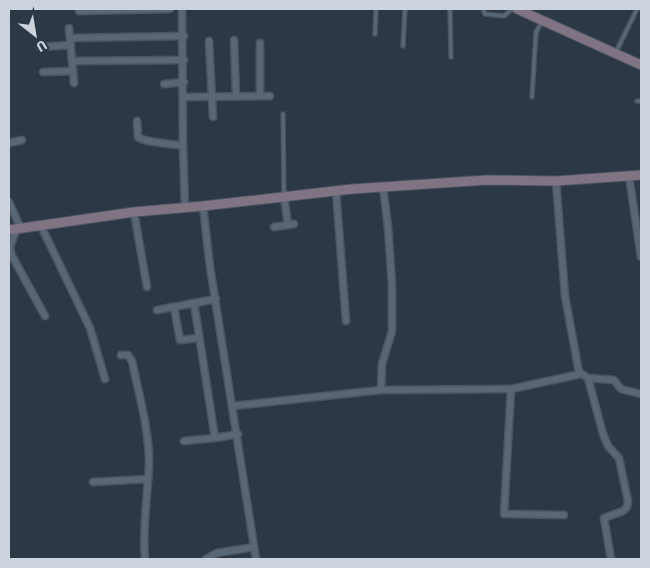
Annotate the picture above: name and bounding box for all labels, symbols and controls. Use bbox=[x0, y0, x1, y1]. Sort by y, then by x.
north arrow bbox=[10, 10, 60, 60]
text: U bbox=[33, 36, 50, 55]

